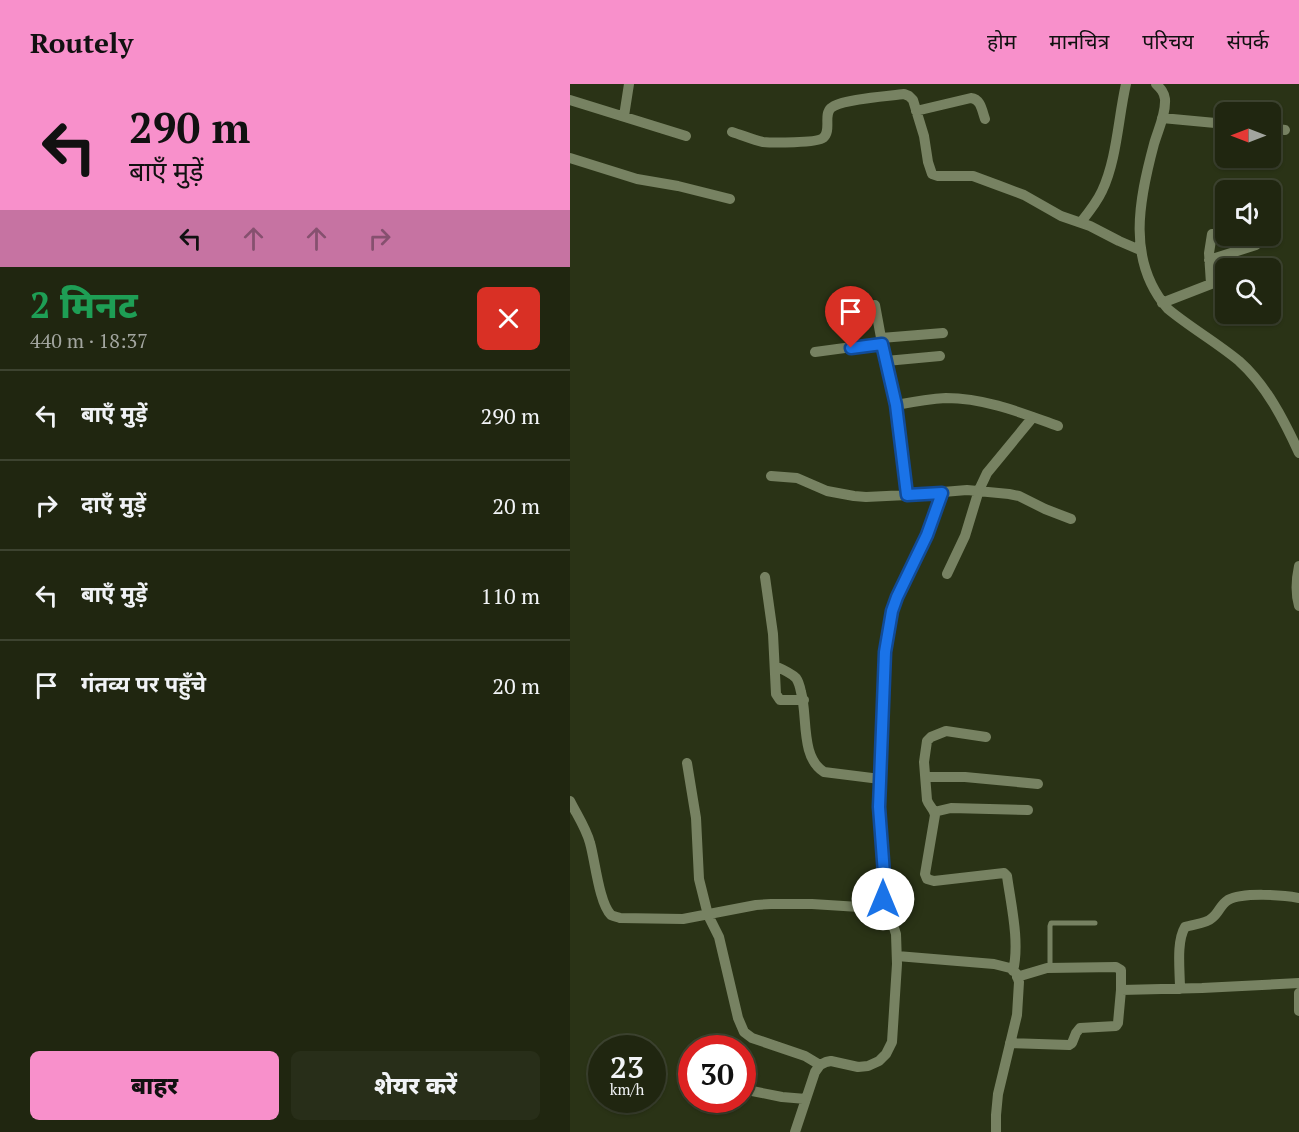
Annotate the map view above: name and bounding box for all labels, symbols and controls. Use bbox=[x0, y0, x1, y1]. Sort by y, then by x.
text: Routely bbox=[30, 24, 133, 61]
text: होम bbox=[987, 27, 1016, 55]
text: मानचित्र bbox=[1049, 27, 1109, 55]
text: परिचय bbox=[1142, 27, 1194, 55]
text: संपर्क bbox=[1227, 27, 1269, 55]
text: 290 m bbox=[129, 99, 250, 155]
north arrow bbox=[1215, 102, 1281, 168]
map controls bbox=[1215, 102, 1281, 324]
icon: left bbox=[30, 108, 108, 186]
text: बाएँ मुड़ें bbox=[129, 153, 204, 189]
button: sound bbox=[1215, 180, 1281, 246]
icon: left bbox=[174, 222, 207, 255]
icon: ahead bbox=[237, 222, 270, 255]
icon: ahead bbox=[300, 222, 333, 255]
icon: right bbox=[363, 222, 396, 255]
button: search bbox=[1215, 258, 1281, 324]
text: 2 मिनट bbox=[30, 281, 138, 328]
pin bbox=[825, 286, 876, 348]
button: close bbox=[477, 287, 540, 350]
icon: arrive bbox=[834, 295, 867, 328]
text: 440 m · 18:37 bbox=[30, 327, 148, 354]
icon: left bbox=[30, 399, 63, 432]
text: बाएँ मुड़ें bbox=[81, 399, 147, 428]
text: 290 m bbox=[480, 401, 540, 430]
icon: right bbox=[30, 489, 63, 522]
text: दाएँ मुड़ें bbox=[81, 489, 146, 518]
text: 20 m bbox=[492, 491, 540, 520]
icon: left bbox=[30, 579, 63, 612]
text: बाएँ मुड़ें bbox=[81, 579, 147, 608]
text: 110 m bbox=[480, 581, 540, 610]
icon: arrive bbox=[30, 669, 63, 702]
text: गंतव्य पर पहुँचे bbox=[81, 669, 206, 698]
text: 20 m bbox=[492, 671, 540, 700]
position arrow bbox=[851, 867, 915, 931]
speed limit sign: 30 bbox=[678, 1035, 756, 1113]
text: 23 bbox=[610, 1047, 644, 1087]
button: बाहर bbox=[30, 1051, 279, 1120]
button: शेयर करें bbox=[291, 1051, 540, 1120]
text: km/h bbox=[610, 1079, 644, 1099]

